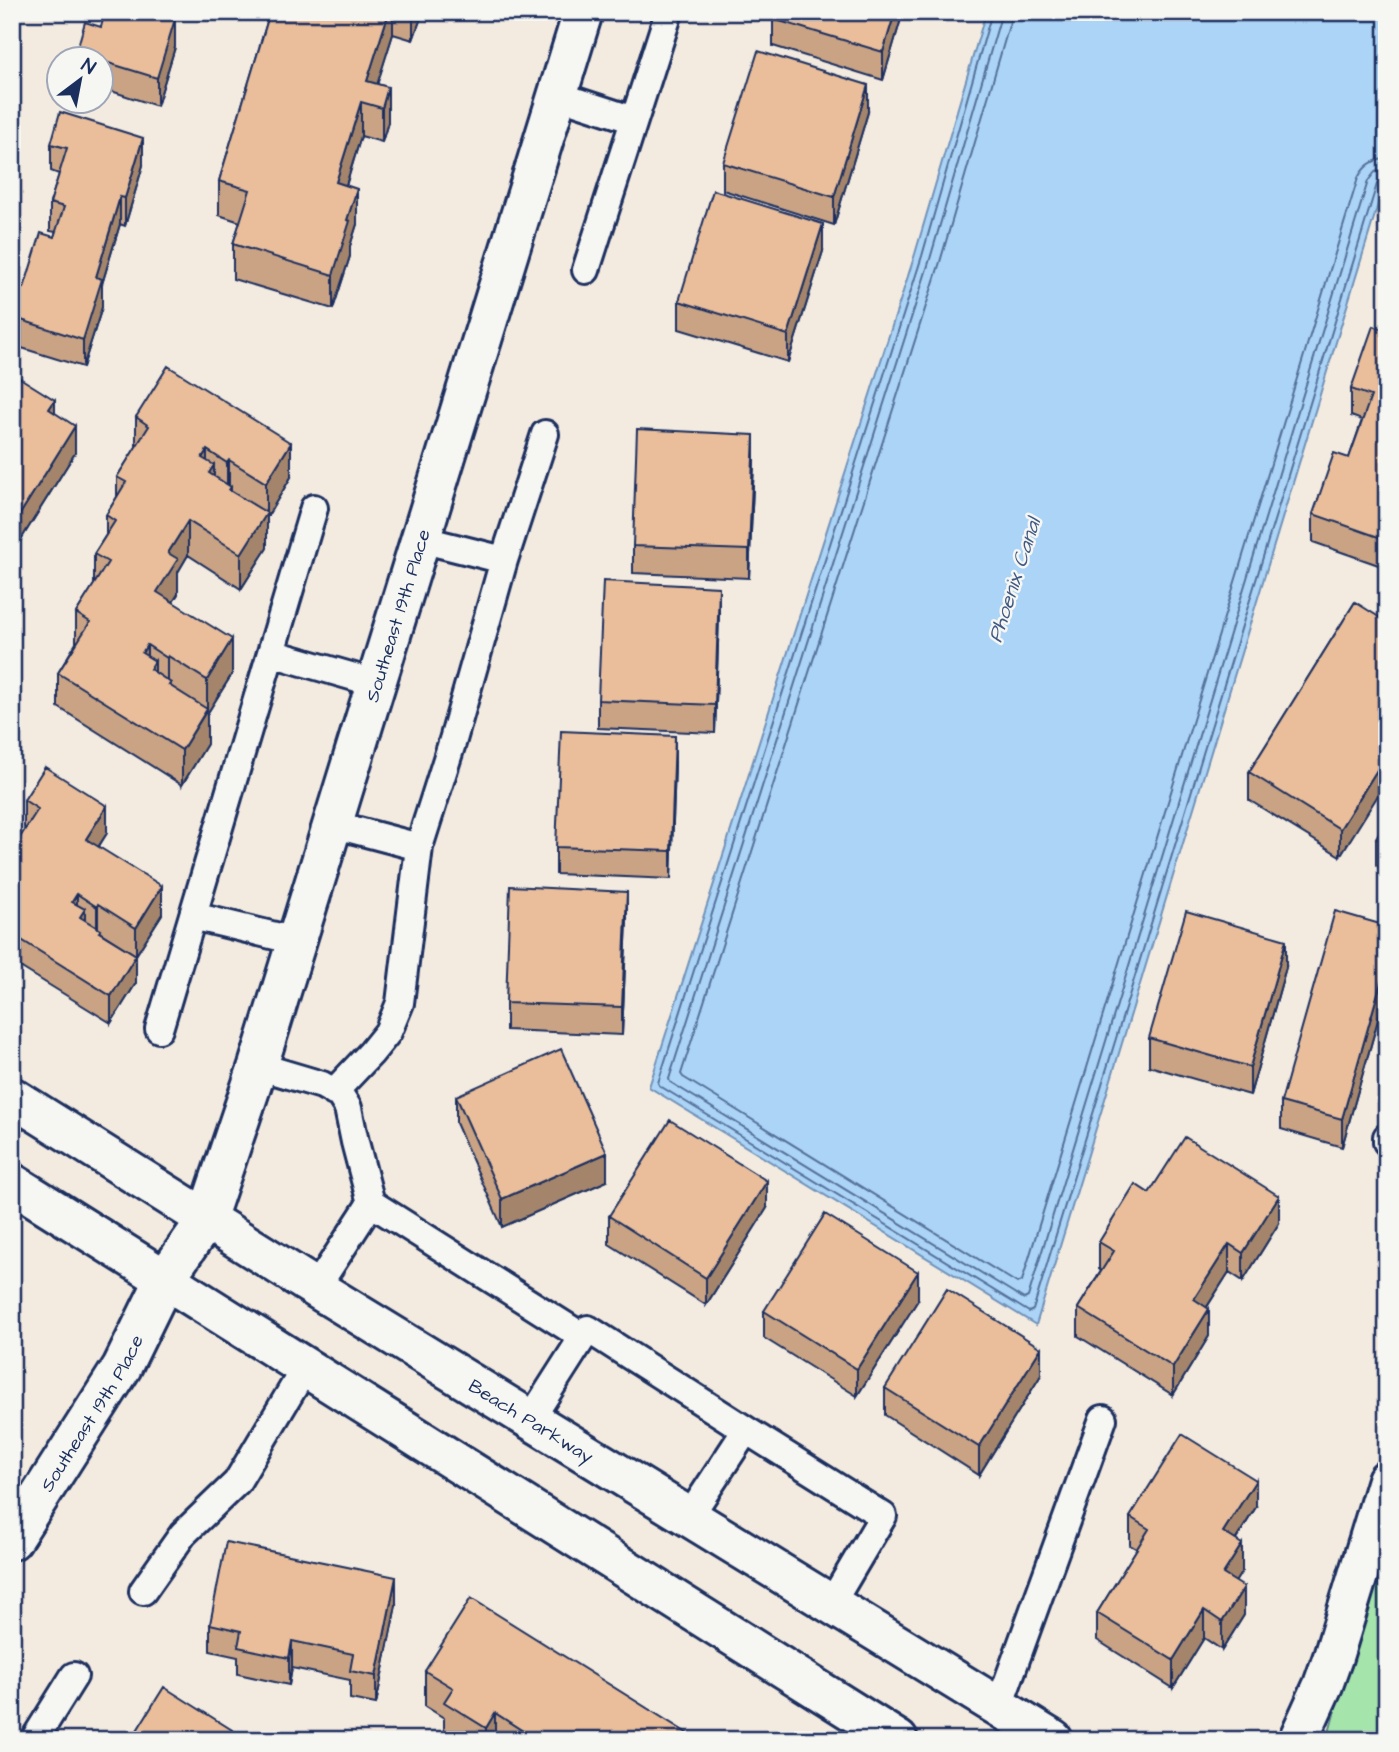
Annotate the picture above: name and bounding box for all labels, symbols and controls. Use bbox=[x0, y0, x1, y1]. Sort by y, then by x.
north arrow bbox=[46, 46, 116, 116]
text: N bbox=[76, 52, 100, 82]
water label: Phoenix Canal bbox=[981, 512, 1049, 646]
street label: Southeast 19th Place bbox=[359, 526, 438, 706]
street label: Southeast 19th Place bbox=[34, 1330, 151, 1497]
street label: Beach Parkway bbox=[463, 1373, 599, 1471]

